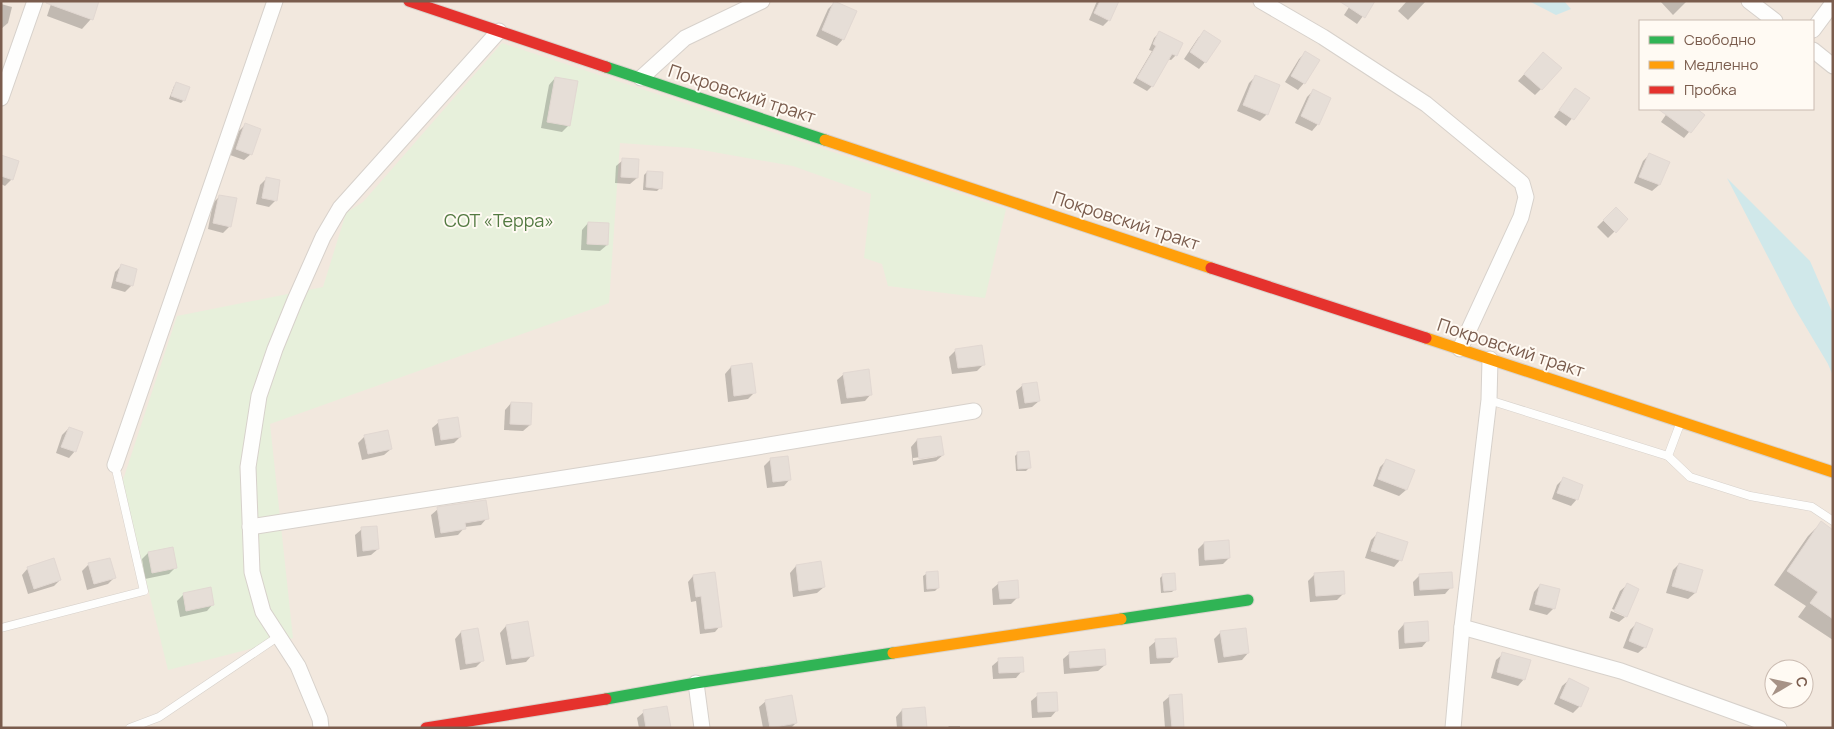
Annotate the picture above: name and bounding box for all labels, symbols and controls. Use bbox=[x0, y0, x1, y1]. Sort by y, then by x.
legend bbox=[1639, 20, 1814, 110]
text: Свободно bbox=[1684, 29, 1756, 50]
text: Медленно bbox=[1684, 54, 1758, 75]
street label: Покровский тракт bbox=[665, 58, 819, 128]
text: Пробка bbox=[1684, 79, 1737, 100]
street label: Покровский тракт bbox=[1049, 185, 1203, 255]
park label: СОТ «Терра» bbox=[444, 208, 554, 232]
street label: Покровский тракт bbox=[1434, 312, 1588, 382]
north arrow bbox=[1764, 659, 1814, 709]
text: С bbox=[1792, 675, 1813, 688]

